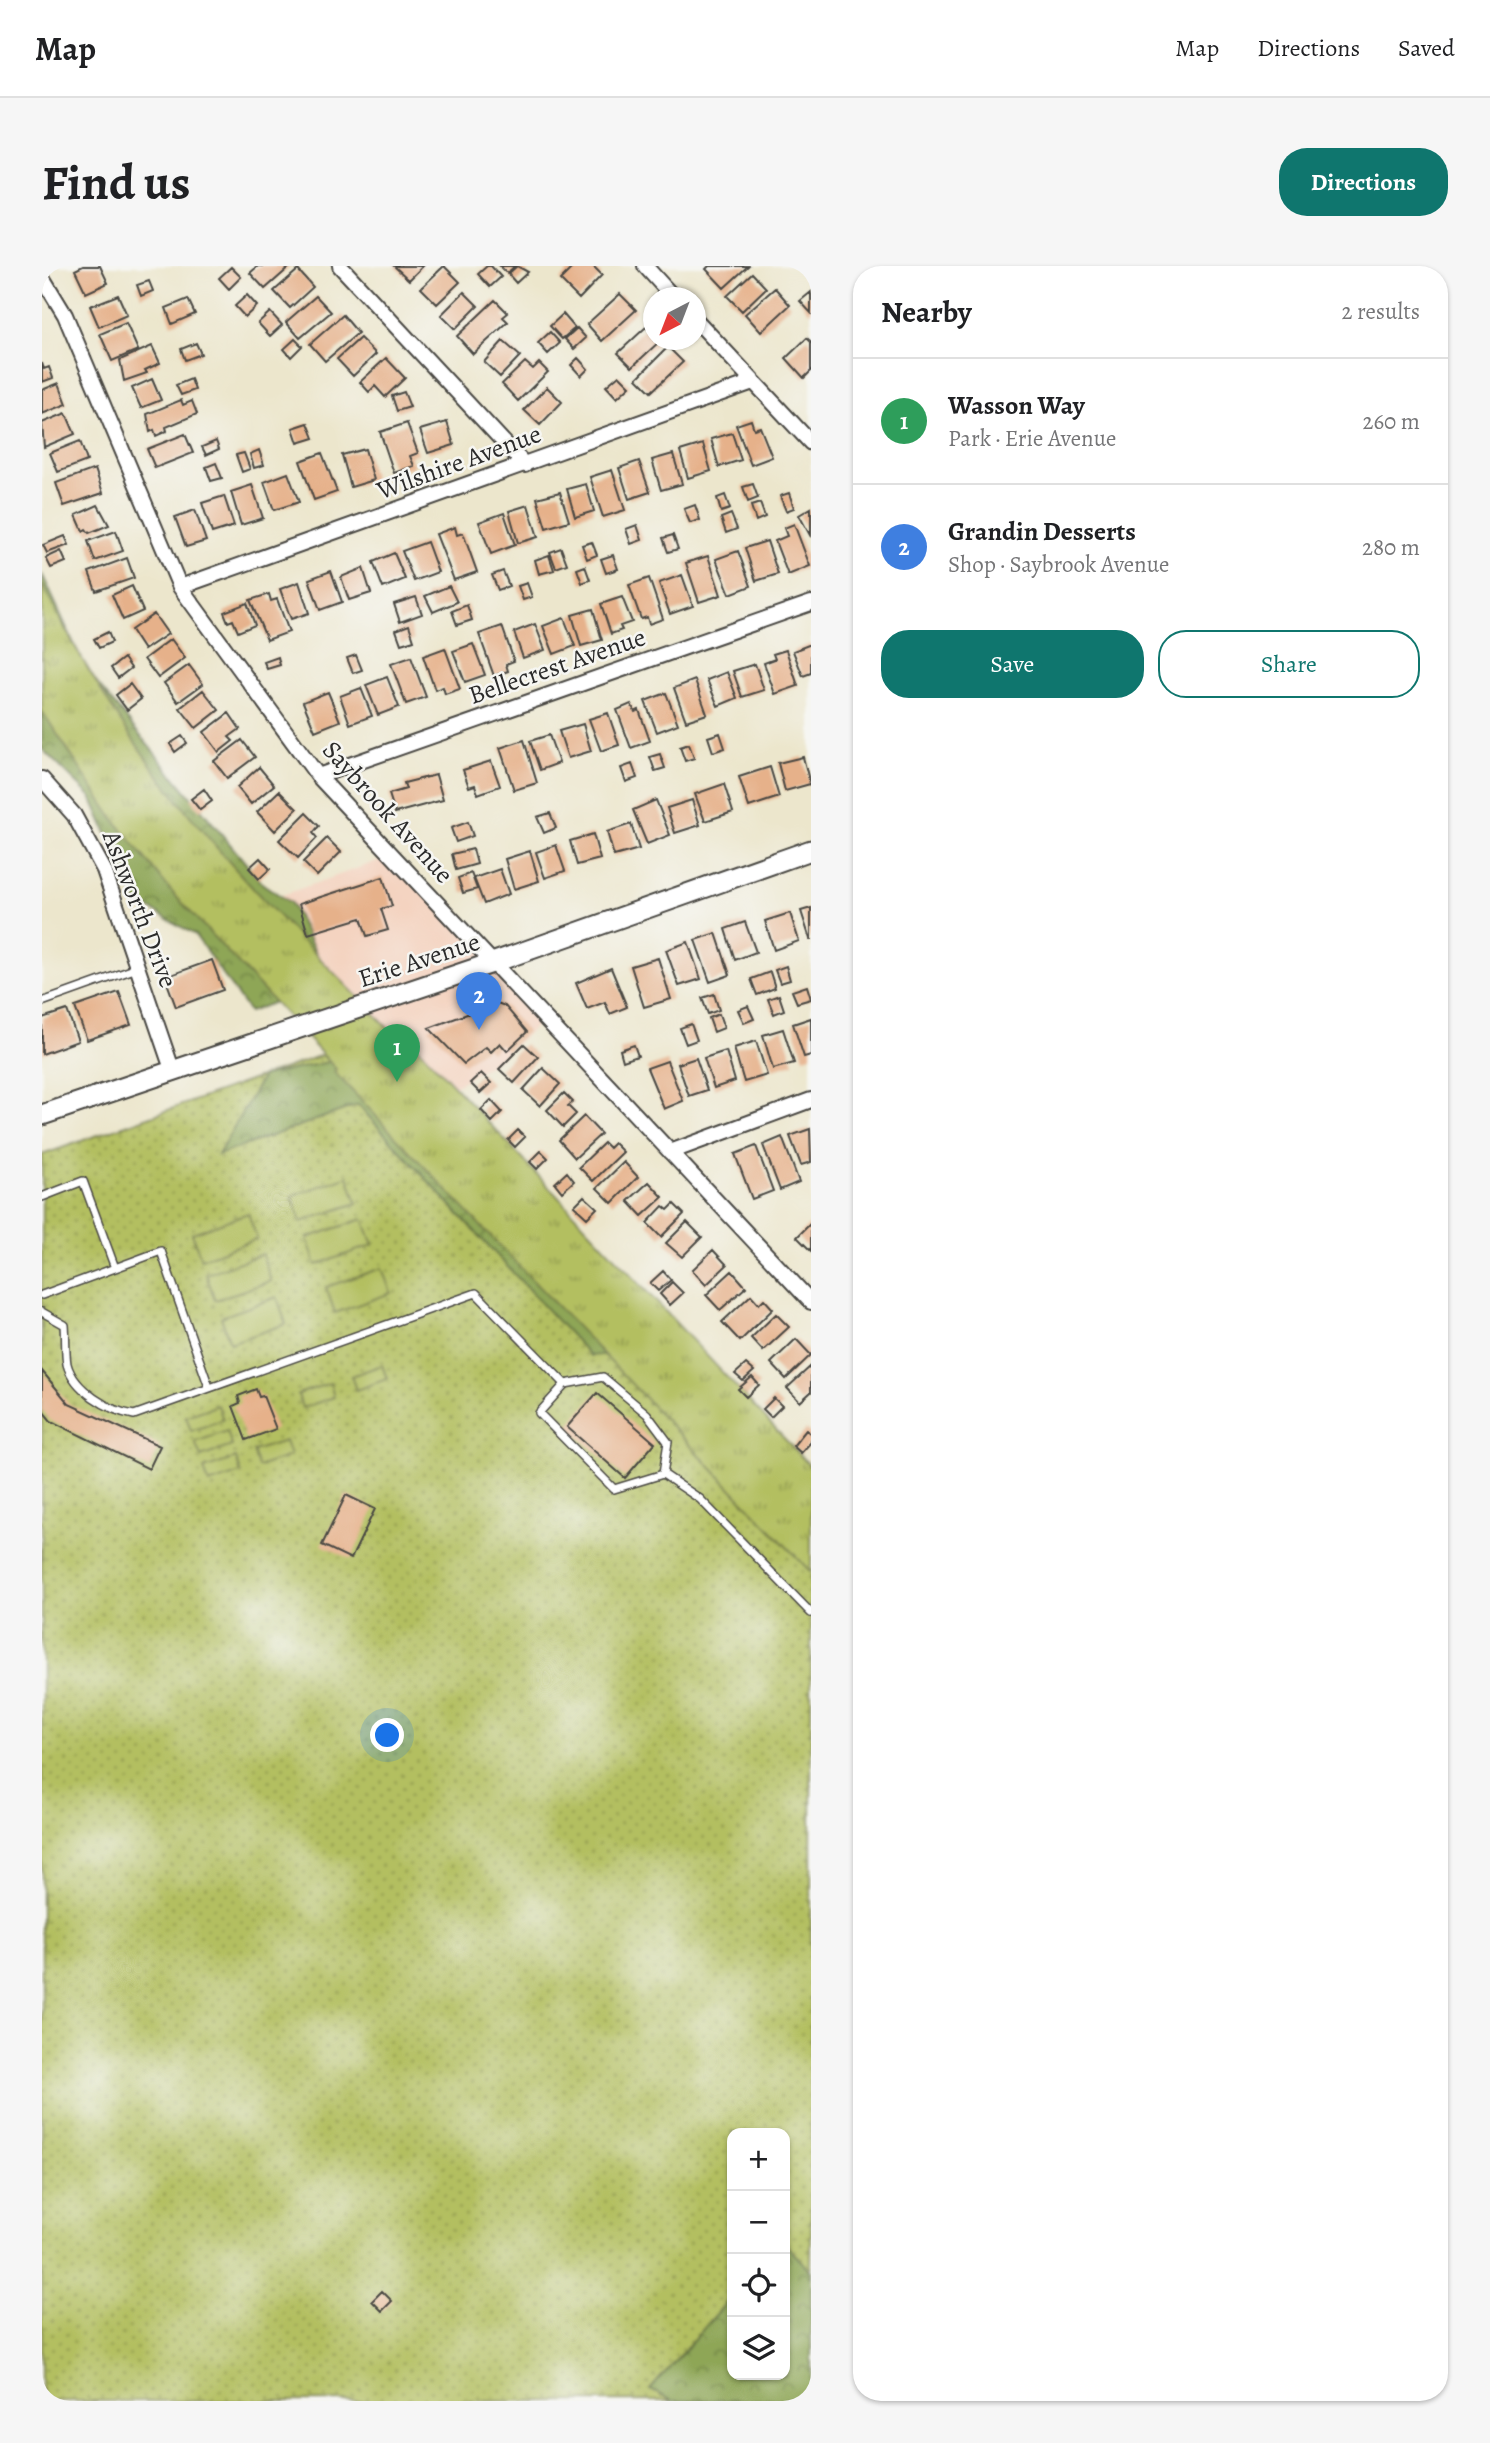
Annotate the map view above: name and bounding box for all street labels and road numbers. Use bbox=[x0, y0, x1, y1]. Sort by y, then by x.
street label: Wilshire Avenue bbox=[371, 416, 546, 508]
street label: Bellecrest Avenue bbox=[464, 619, 650, 713]
street label: Saybrook Avenue bbox=[315, 733, 461, 891]
street label: Ashworth Drive bbox=[94, 824, 186, 993]
street label: Erie Avenue bbox=[354, 924, 484, 996]

